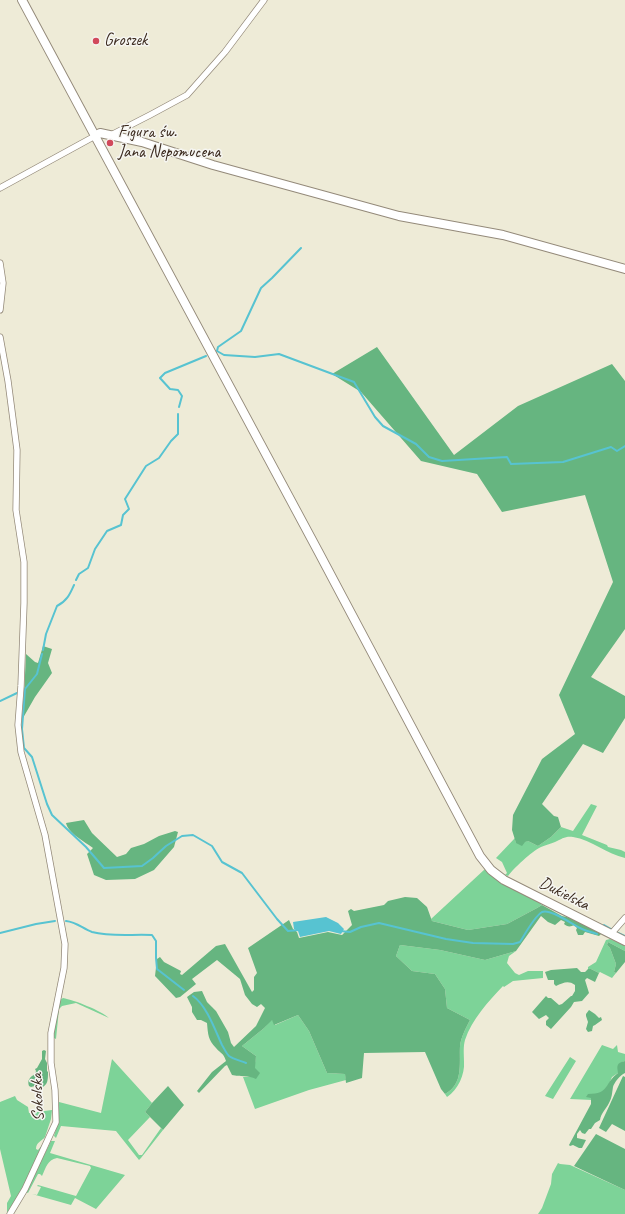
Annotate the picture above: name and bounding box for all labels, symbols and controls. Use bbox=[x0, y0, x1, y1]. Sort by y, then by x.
place label: Groszek bbox=[104, 31, 147, 51]
marker: Groszek bbox=[91, 36, 101, 46]
place label: Figura św. Jana Nepomucena bbox=[118, 123, 220, 163]
marker: Figura św. Jana Nepomucena bbox=[105, 138, 115, 148]
street label: Dukielska bbox=[536, 873, 592, 915]
street label: Sokolska bbox=[27, 1073, 49, 1121]

